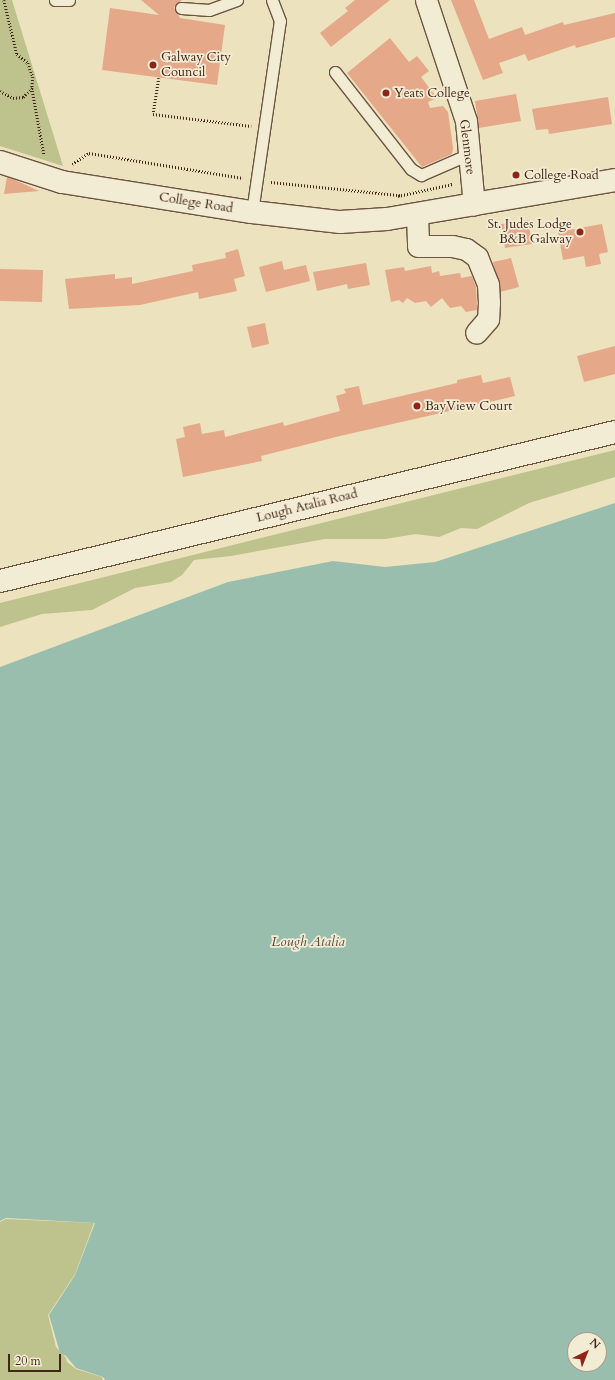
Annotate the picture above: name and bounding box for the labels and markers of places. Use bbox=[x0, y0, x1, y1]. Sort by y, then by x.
place label: Galway City Council bbox=[161, 50, 231, 81]
marker: Galway City Council bbox=[148, 60, 158, 70]
place label: Yeats College bbox=[394, 85, 470, 101]
marker: Yeats College bbox=[381, 88, 391, 98]
place label: College Road bbox=[524, 167, 599, 183]
marker: College Road bbox=[511, 170, 521, 180]
place label: St. Judes Lodge B&B Galway bbox=[487, 217, 572, 248]
marker: St. Judes Lodge B&B Galway bbox=[575, 227, 585, 237]
place label: BayView Court bbox=[425, 398, 512, 414]
marker: BayView Court bbox=[412, 401, 422, 411]

